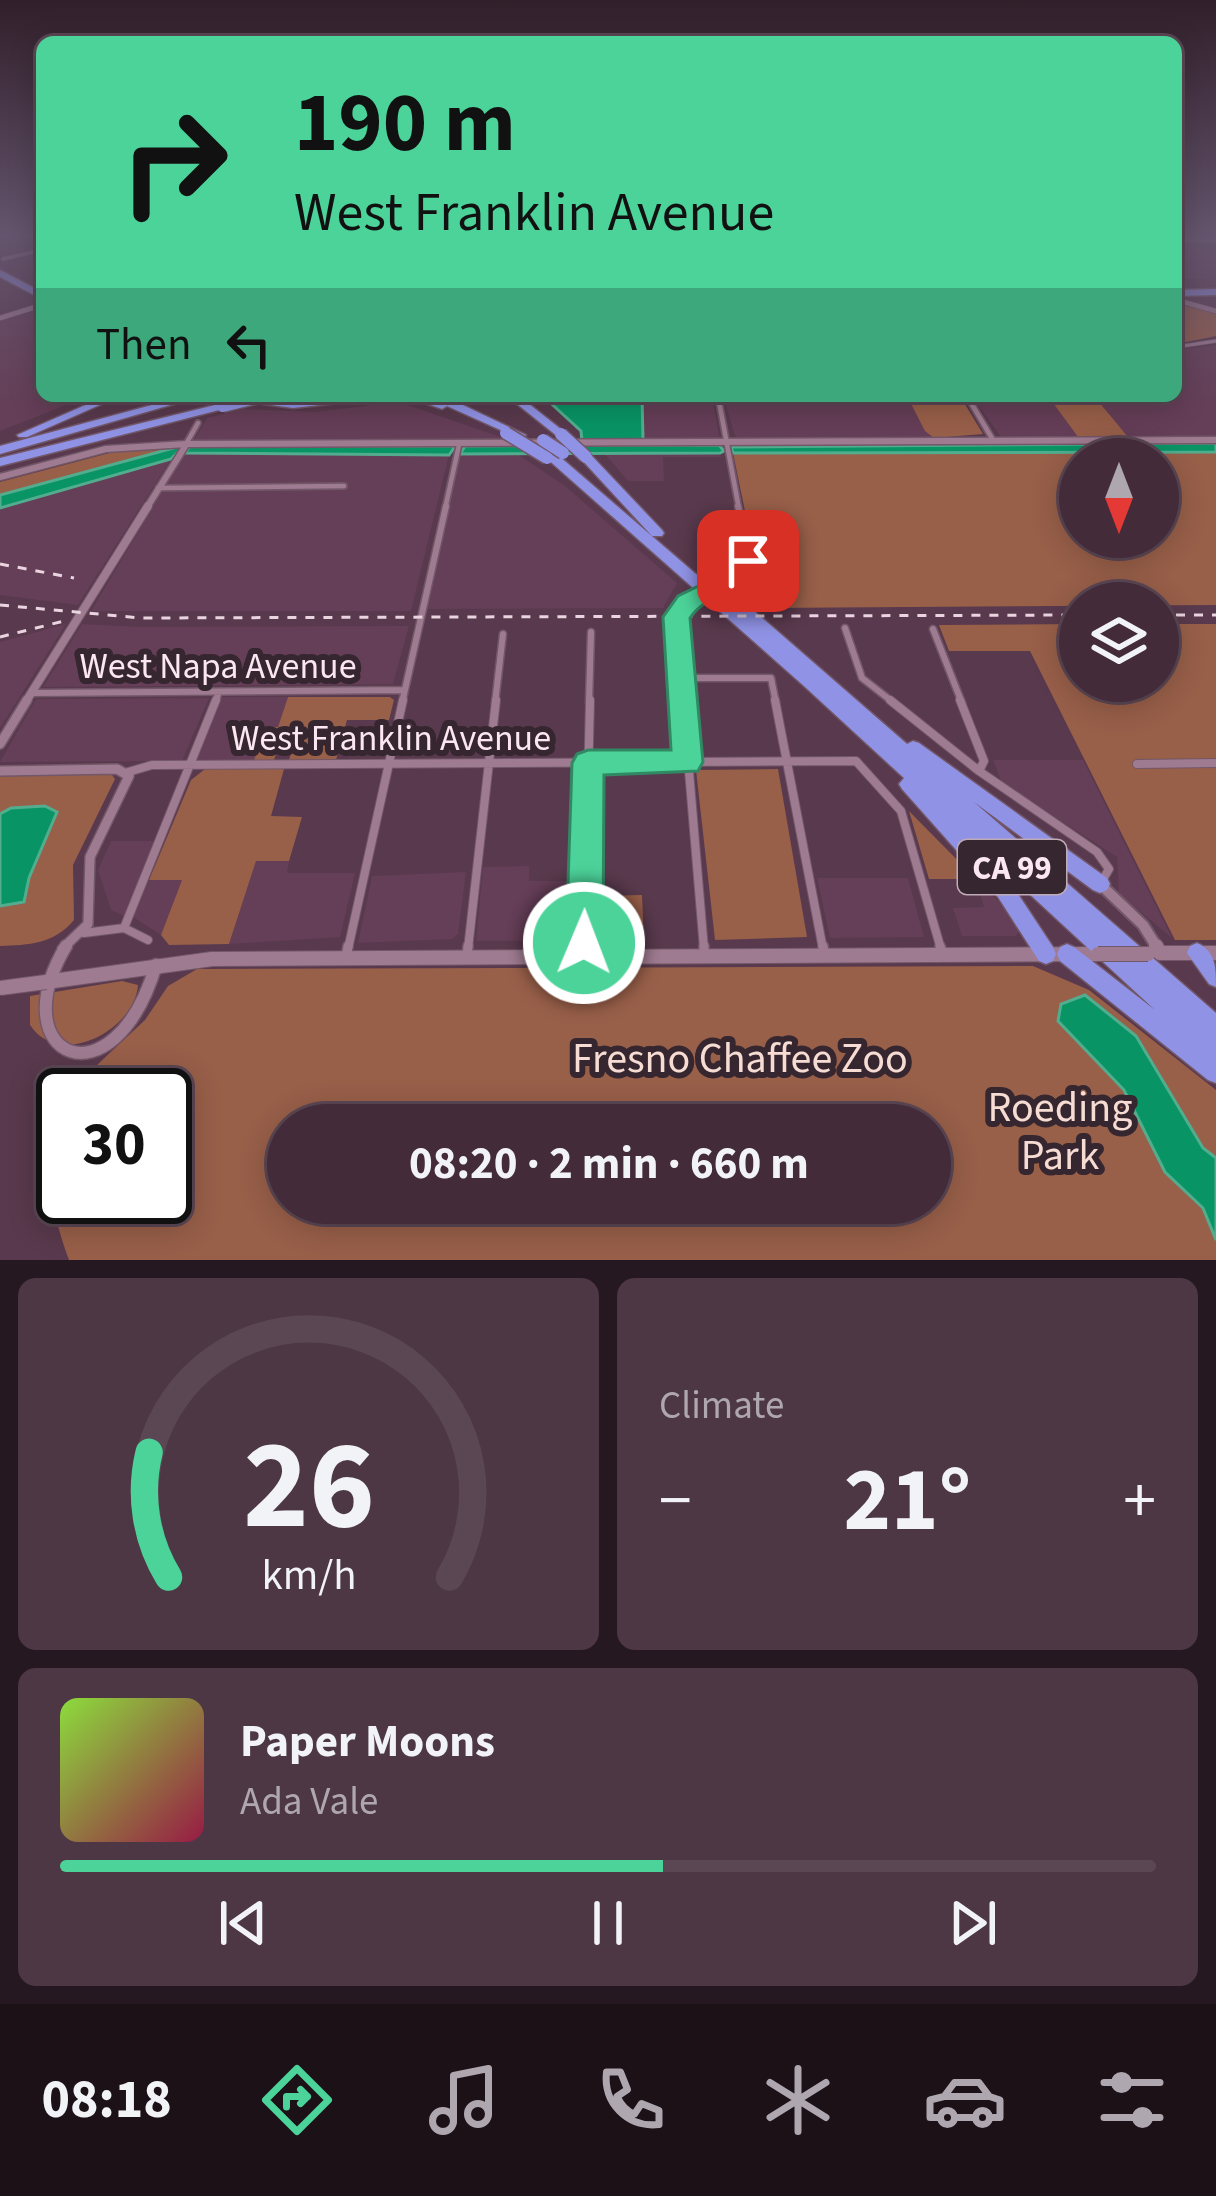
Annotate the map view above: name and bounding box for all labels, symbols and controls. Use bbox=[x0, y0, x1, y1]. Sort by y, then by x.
text: 190 m bbox=[294, 64, 516, 184]
icon: right bbox=[96, 84, 252, 240]
text: West Franklin Avenue bbox=[294, 175, 774, 252]
icon: left bbox=[216, 312, 282, 378]
text: Then bbox=[96, 313, 192, 377]
north arrow bbox=[1059, 438, 1179, 558]
map controls bbox=[1059, 438, 1179, 702]
pin bbox=[697, 510, 799, 612]
icon: arrive bbox=[715, 528, 781, 594]
button: layers bbox=[1059, 582, 1179, 702]
street label: West Napa Avenue bbox=[79, 641, 357, 692]
street label: West Franklin Avenue bbox=[231, 713, 551, 764]
road number: CA 99 bbox=[958, 840, 1066, 894]
position arrow bbox=[521, 880, 647, 1006]
park label: Fresno Chaffee Zoo bbox=[572, 1029, 908, 1089]
speed limit sign: 30 bbox=[36, 1068, 192, 1224]
park label: Roeding Park bbox=[988, 1078, 1132, 1186]
text: 08:20 · 2 min · 660 m bbox=[409, 1132, 809, 1196]
text: Climate bbox=[659, 1378, 784, 1434]
text: 26 bbox=[243, 1398, 374, 1576]
text: 21° bbox=[844, 1437, 971, 1565]
text: − bbox=[659, 1454, 692, 1548]
text: + bbox=[1123, 1454, 1156, 1548]
text: km/h bbox=[261, 1545, 356, 1606]
text: Paper Moons bbox=[240, 1710, 495, 1774]
text: Ada Vale bbox=[240, 1774, 378, 1830]
icon: previous bbox=[210, 1890, 276, 1956]
icon: pause bbox=[575, 1890, 641, 1956]
icon: next bbox=[940, 1890, 1006, 1956]
icon: directions bbox=[255, 2058, 339, 2142]
icon: music bbox=[422, 2058, 506, 2142]
icon: phone bbox=[589, 2058, 673, 2142]
icon: climate bbox=[756, 2058, 840, 2142]
icon: car bbox=[923, 2058, 1007, 2142]
icon: filters bbox=[1090, 2058, 1174, 2142]
text: 08:18 bbox=[42, 2062, 172, 2139]

